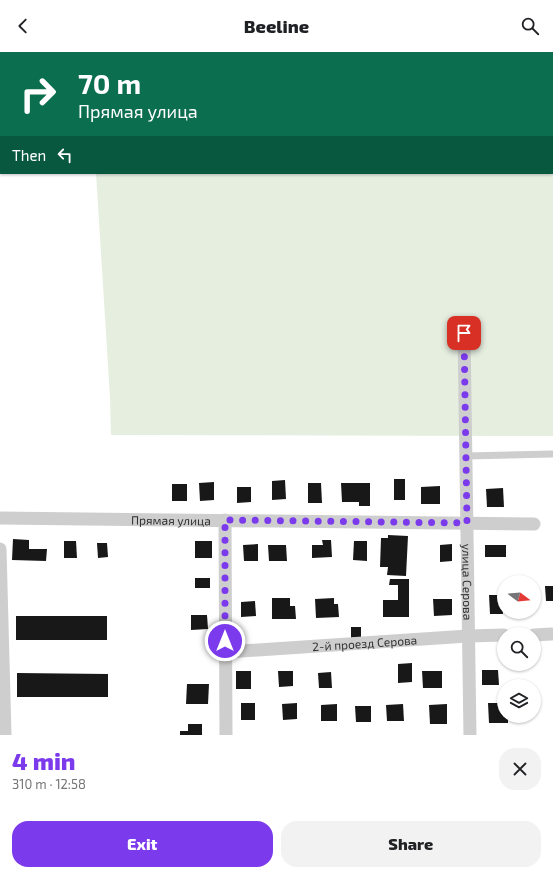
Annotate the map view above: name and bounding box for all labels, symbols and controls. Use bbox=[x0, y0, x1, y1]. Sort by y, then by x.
icon: back bbox=[12, 15, 34, 37]
text: Beeline bbox=[244, 15, 309, 37]
icon: search bbox=[519, 15, 541, 37]
text: 70 m bbox=[78, 66, 141, 100]
icon: right bbox=[12, 68, 64, 120]
text: Прямая улица bbox=[78, 100, 198, 122]
icon: left bbox=[54, 144, 76, 166]
text: Then bbox=[12, 146, 46, 164]
pin bbox=[447, 316, 481, 350]
icon: arrive bbox=[453, 322, 475, 344]
street label: Прямая улица bbox=[131, 512, 211, 528]
street label: улица Серова bbox=[459, 544, 475, 620]
north arrow bbox=[497, 575, 541, 619]
map controls bbox=[497, 575, 541, 723]
position arrow bbox=[204, 620, 246, 662]
button: search bbox=[497, 627, 541, 671]
street label: 2-й проезд Серова bbox=[312, 632, 418, 653]
button: layers bbox=[497, 679, 541, 723]
text: 4 min bbox=[12, 746, 76, 775]
button: close bbox=[499, 748, 541, 790]
text: 310 m · 12:58 bbox=[12, 776, 86, 792]
button: Exit bbox=[12, 821, 273, 867]
button: Share bbox=[281, 821, 541, 867]

